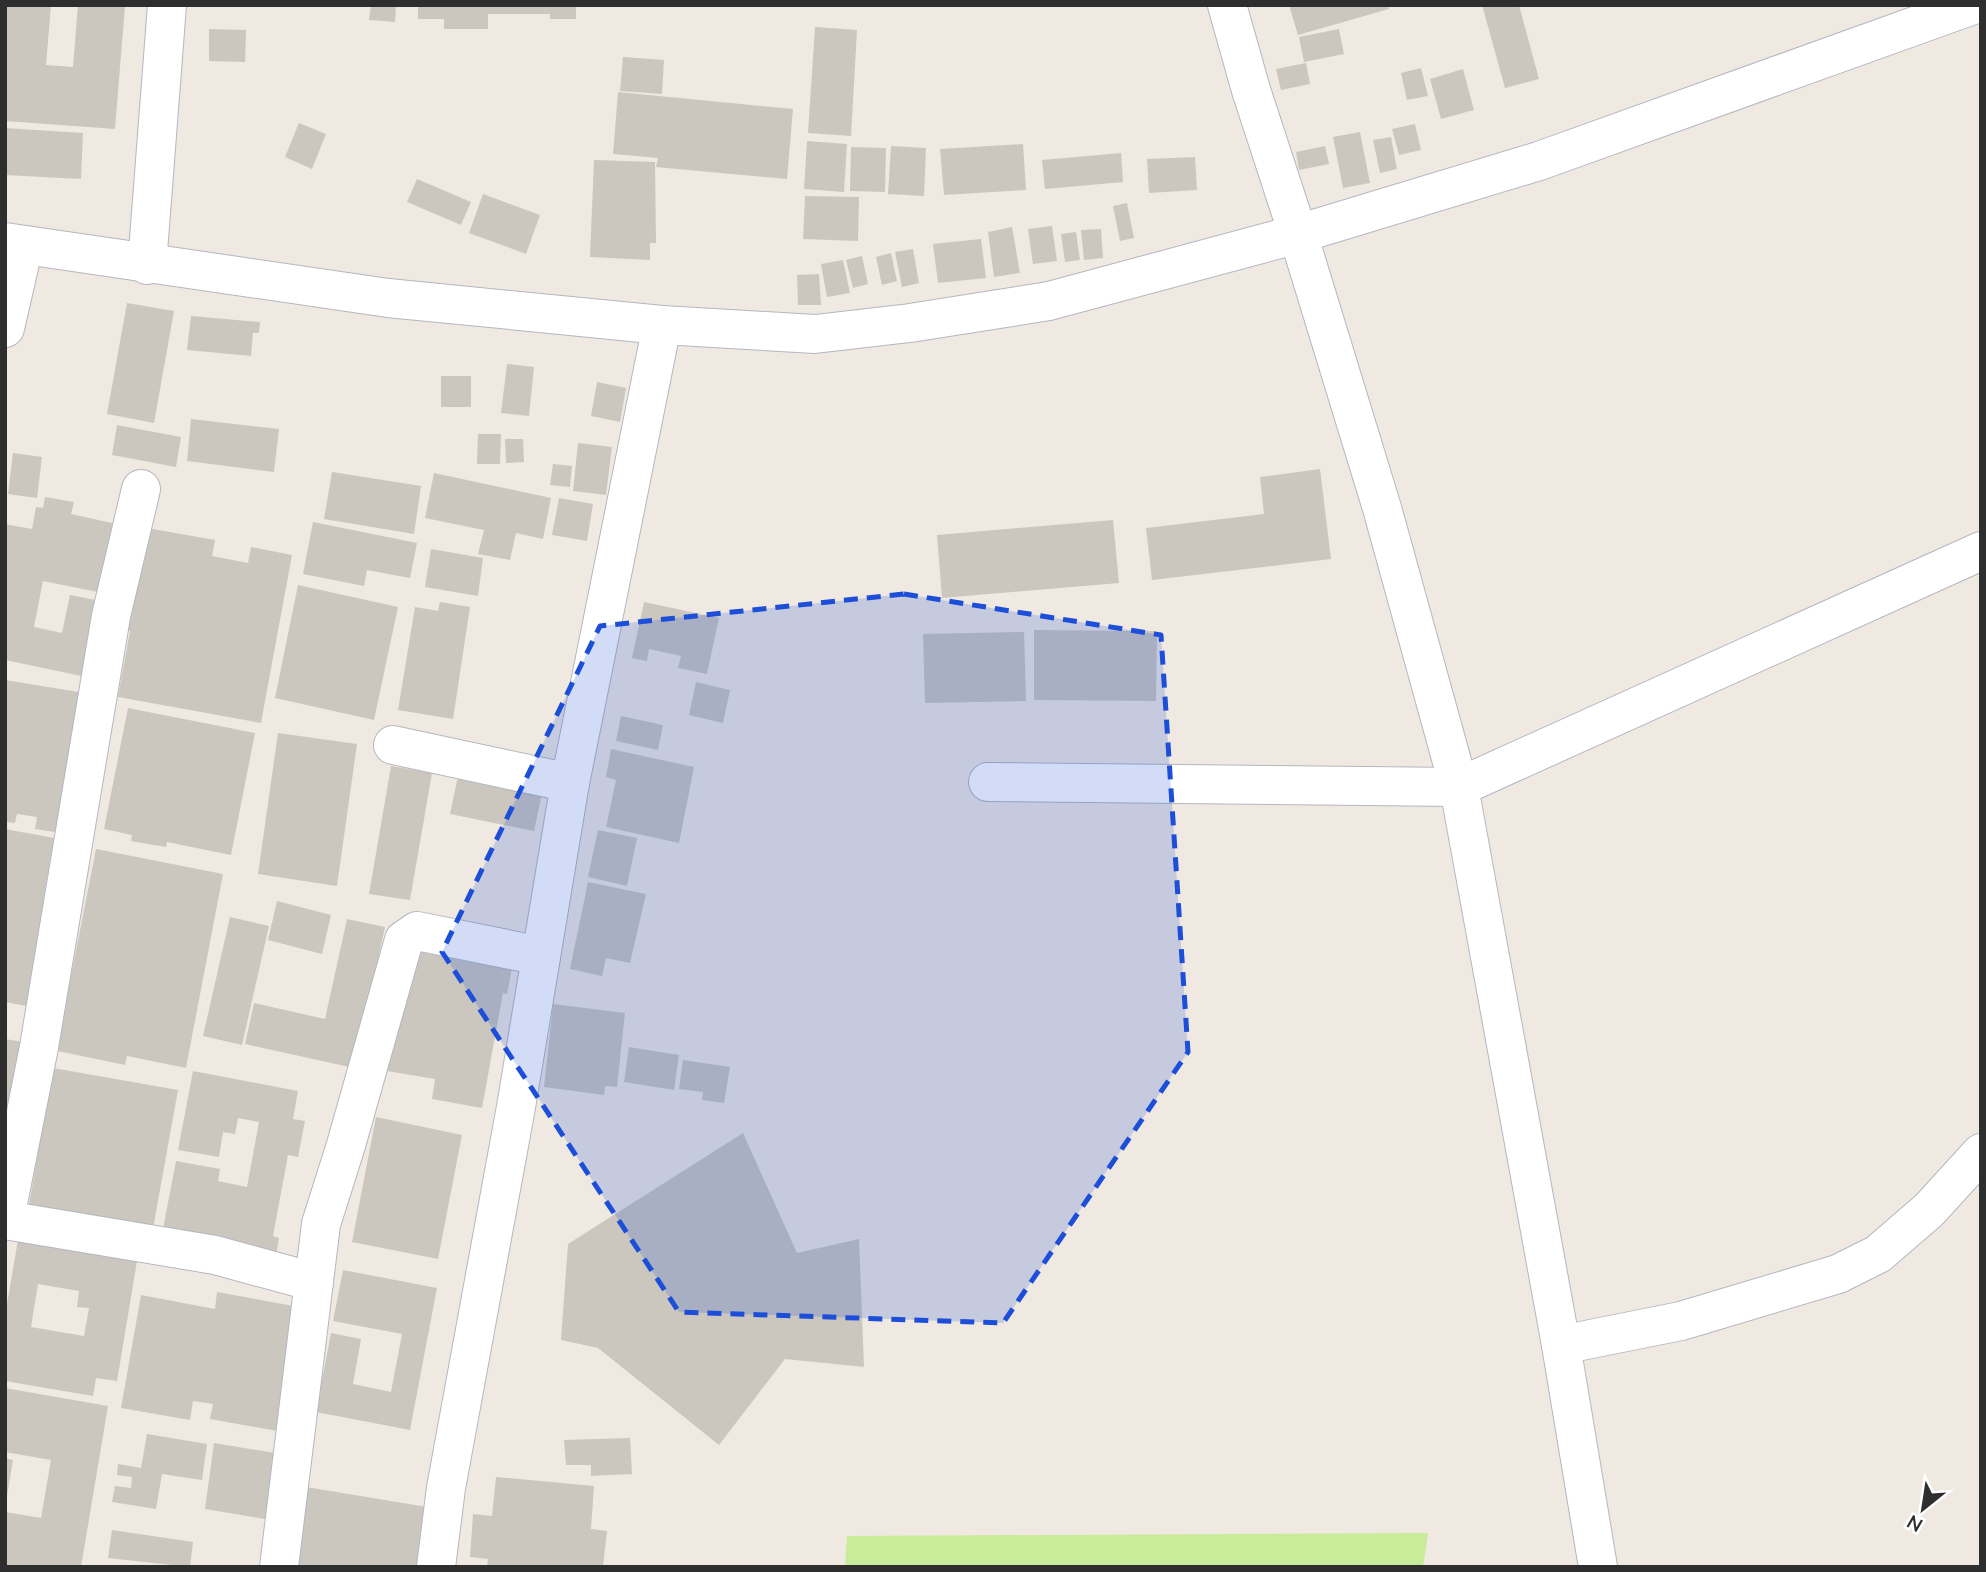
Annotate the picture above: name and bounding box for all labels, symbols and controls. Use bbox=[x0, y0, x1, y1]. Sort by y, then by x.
north arrow bbox=[1888, 1474, 1958, 1544]
text: N bbox=[1902, 1508, 1928, 1538]

